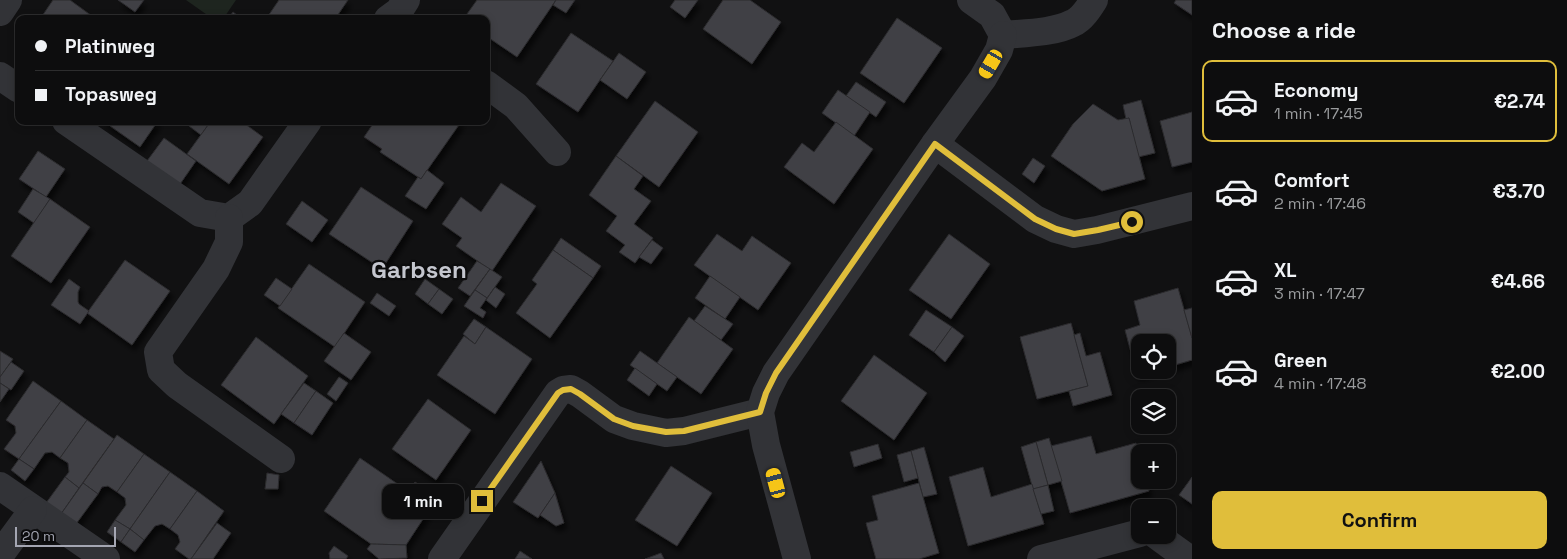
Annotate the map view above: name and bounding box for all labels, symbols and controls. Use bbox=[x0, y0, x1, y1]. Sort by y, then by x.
text: Choose a ride bbox=[1212, 16, 1356, 44]
text: Platinweg bbox=[65, 34, 155, 59]
car bbox=[977, 47, 1004, 81]
text: Economy bbox=[1274, 78, 1358, 103]
icon: car bbox=[1214, 79, 1259, 124]
text: Topasweg bbox=[65, 82, 157, 107]
text: €2.74 bbox=[1494, 89, 1545, 114]
text: 1 min · 17:45 bbox=[1274, 103, 1363, 124]
text: Comfort bbox=[1274, 168, 1350, 193]
icon: car bbox=[1214, 169, 1259, 214]
text: €3.70 bbox=[1493, 179, 1545, 204]
text: 2 min · 17:46 bbox=[1274, 193, 1366, 214]
route start bbox=[1121, 211, 1143, 233]
district label: Garbsen bbox=[371, 254, 467, 285]
text: XL bbox=[1274, 258, 1297, 283]
icon: car bbox=[1214, 259, 1259, 304]
text: €4.66 bbox=[1491, 269, 1545, 294]
text: 3 min · 17:47 bbox=[1274, 283, 1365, 304]
map controls bbox=[1131, 334, 1176, 544]
button: locate bbox=[1131, 334, 1176, 379]
text: Green bbox=[1274, 348, 1327, 373]
icon: car bbox=[1214, 349, 1259, 394]
text: €2.00 bbox=[1491, 359, 1545, 384]
text: 4 min · 17:48 bbox=[1274, 373, 1367, 394]
button: layers bbox=[1131, 389, 1176, 434]
button: + bbox=[1131, 444, 1176, 489]
car bbox=[764, 467, 787, 499]
callout: 1 min bbox=[382, 484, 464, 518]
route end bbox=[471, 490, 493, 512]
text: 1 min bbox=[403, 491, 443, 512]
button: Confirm bbox=[1212, 491, 1547, 549]
button: − bbox=[1131, 499, 1176, 544]
scale bar bbox=[15, 524, 116, 547]
text: 20 m bbox=[22, 527, 55, 545]

